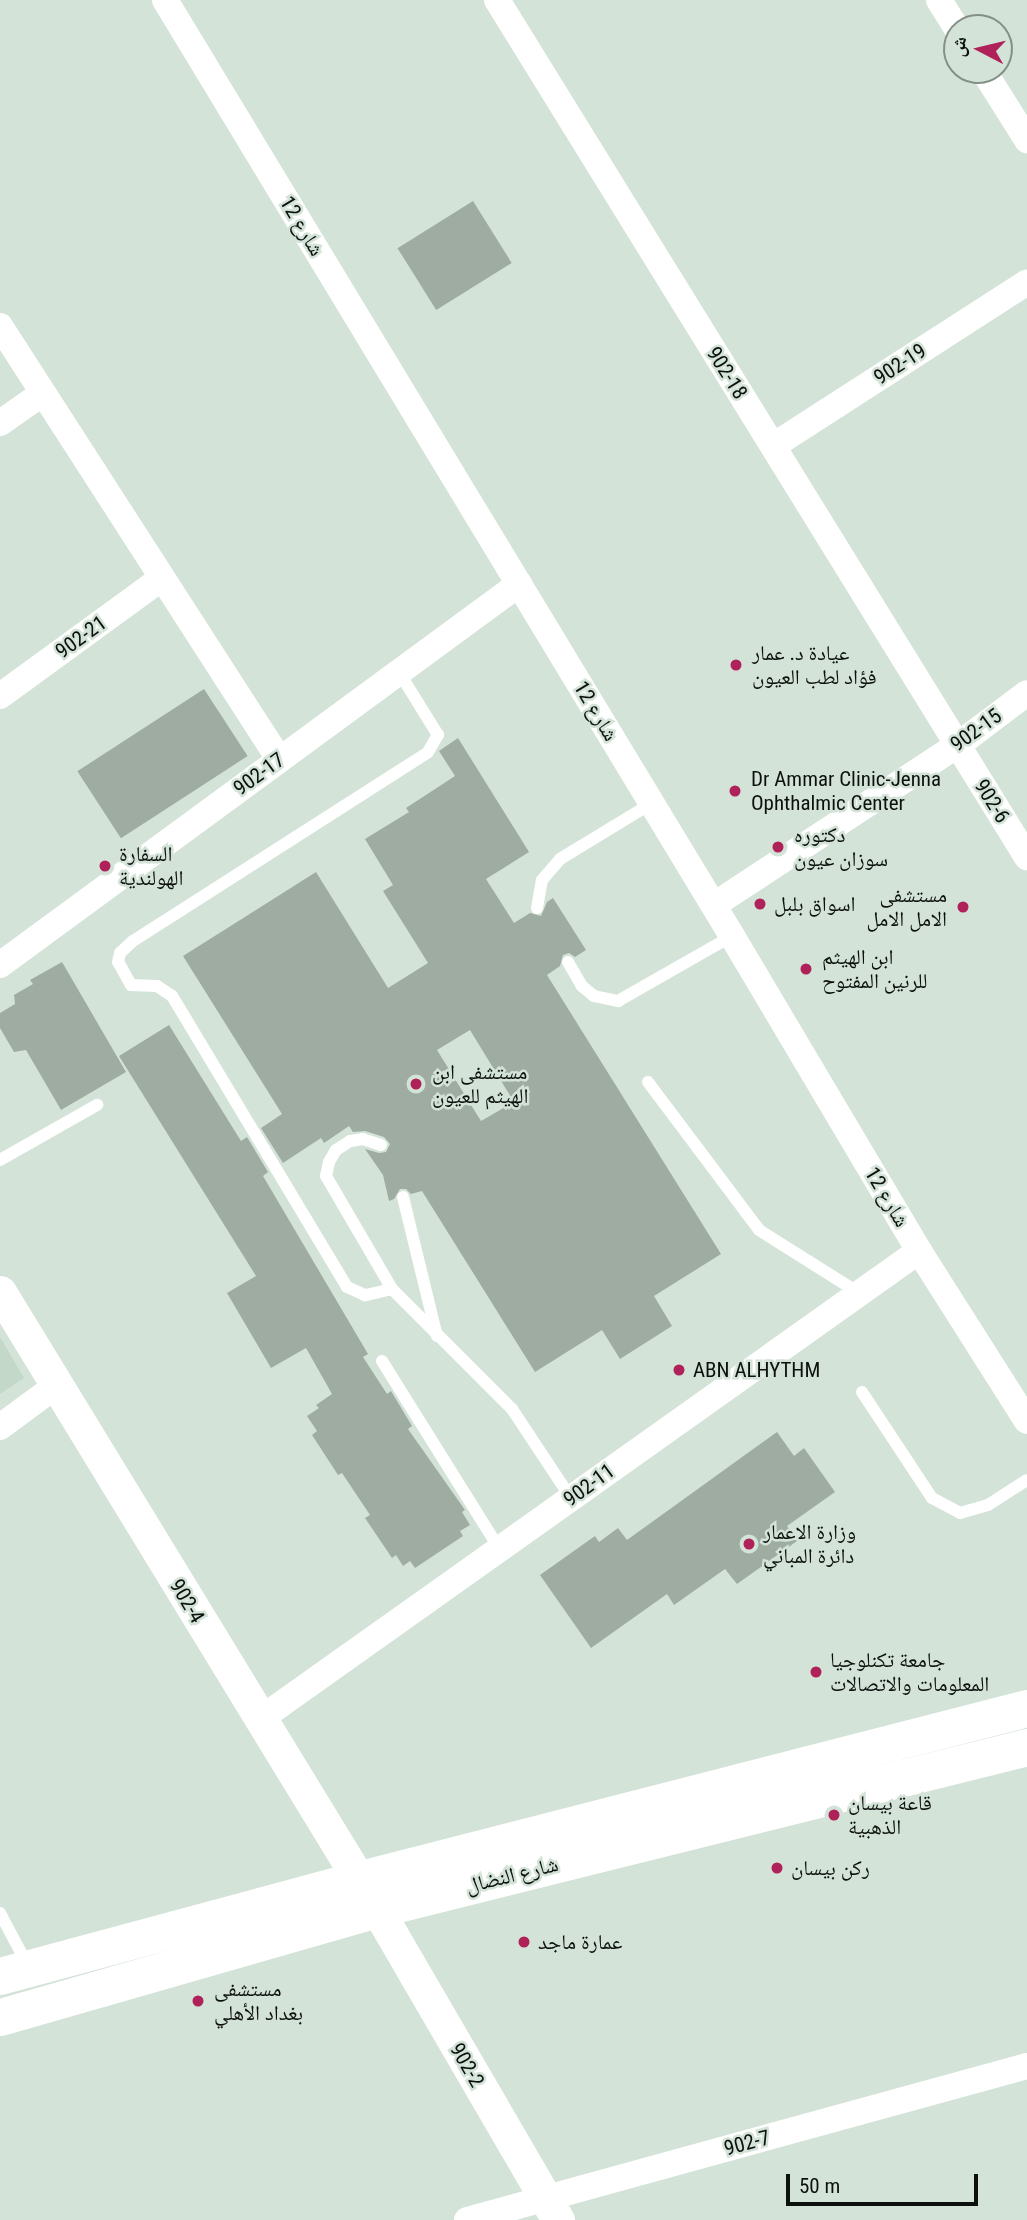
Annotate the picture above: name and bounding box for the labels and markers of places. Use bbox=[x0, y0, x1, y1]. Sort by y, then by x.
place label: عيادة د. عمار فؤاد لطب العيون bbox=[752, 640, 877, 690]
marker: عيادة د. عمار فؤاد لطب العيون bbox=[726, 655, 746, 675]
place label: Dr Ammar Clinic-Jenna Ophthalmic Center bbox=[751, 766, 941, 816]
marker: Dr Ammar Clinic-Jenna Ophthalmic Center bbox=[725, 781, 745, 801]
place label: دكتوره سوزان عيون bbox=[794, 822, 888, 872]
marker: دكتوره سوزان عيون bbox=[768, 837, 788, 857]
place label: السفارة الهولندية bbox=[119, 841, 184, 891]
marker: السفارة الهولندية bbox=[97, 858, 113, 874]
place label: مستشفى الامل الامل bbox=[866, 882, 947, 932]
place label: اسواق بلبل bbox=[774, 891, 856, 917]
marker: اسواق بلبل bbox=[752, 896, 768, 912]
marker: مستشفى الامل الامل bbox=[953, 897, 973, 917]
place label: ابن الهيثم للرنين المفتوح bbox=[822, 944, 928, 994]
marker: ابن الهيثم للرنين المفتوح bbox=[796, 959, 816, 979]
place label: مستشفى ابن الهيثم للعيون bbox=[432, 1059, 528, 1109]
marker: مستشفى ابن الهيثم للعيون bbox=[406, 1074, 426, 1094]
place label: ABN ALHYTHM bbox=[693, 1357, 820, 1383]
marker: ABN ALHYTHM bbox=[671, 1362, 687, 1378]
place label: وزارة الاعمار دائرة المباني bbox=[763, 1519, 856, 1569]
marker: وزارة الاعمار دائرة المباني bbox=[741, 1536, 757, 1552]
place label: جامعة تكنلوجيا المعلومات والاتصالات bbox=[830, 1647, 989, 1697]
marker: جامعة تكنلوجيا المعلومات والاتصالات bbox=[808, 1664, 824, 1680]
place label: قاعة بيسان الذهبية bbox=[848, 1790, 932, 1840]
marker: قاعة بيسان الذهبية bbox=[826, 1807, 842, 1823]
place label: ركن بيسان bbox=[791, 1855, 870, 1881]
marker: ركن بيسان bbox=[769, 1860, 785, 1876]
place label: عمارة ماجد bbox=[538, 1929, 622, 1955]
marker: عمارة ماجد bbox=[516, 1934, 532, 1950]
place label: مستشفى بغداد الأهلي bbox=[214, 1976, 303, 2026]
marker: مستشفى بغداد الأهلي bbox=[188, 1991, 208, 2011]

